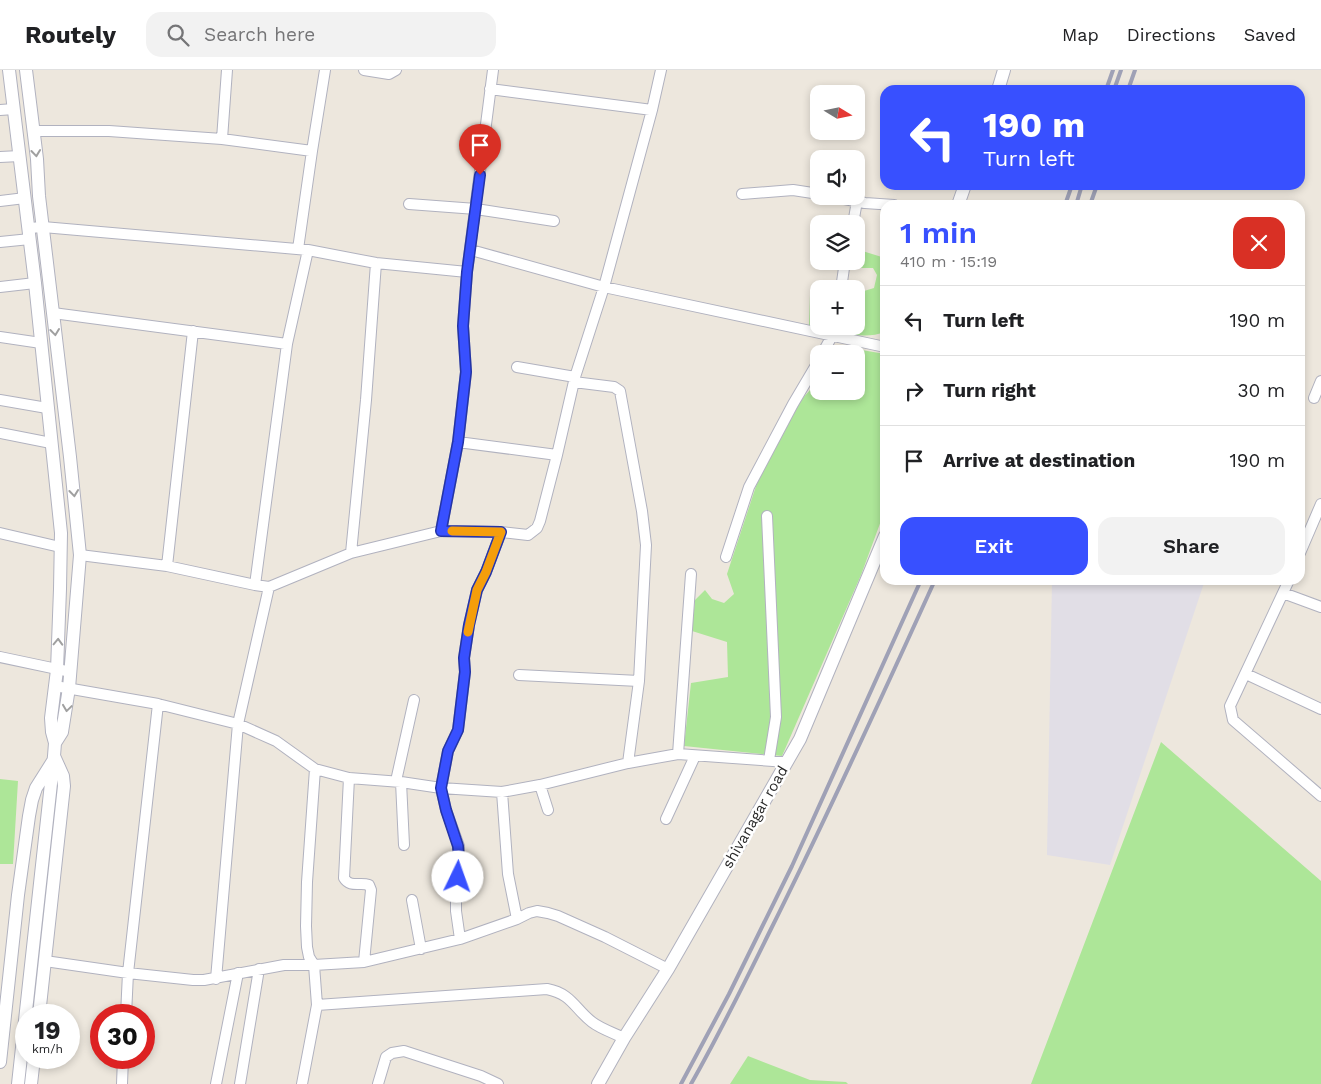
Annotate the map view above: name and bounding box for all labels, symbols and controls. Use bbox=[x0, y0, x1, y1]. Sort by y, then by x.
search box bbox=[146, 12, 496, 57]
text: Routely bbox=[25, 21, 116, 49]
icon: search bbox=[164, 21, 192, 49]
text: Search here bbox=[204, 23, 315, 46]
text: Map bbox=[1062, 24, 1099, 45]
text: Directions bbox=[1127, 24, 1216, 45]
text: Saved bbox=[1244, 24, 1296, 45]
north arrow bbox=[810, 85, 865, 140]
map controls bbox=[810, 85, 865, 400]
text: 190 m bbox=[983, 104, 1085, 146]
icon: left bbox=[900, 105, 965, 170]
pin bbox=[459, 124, 501, 175]
icon: arrive bbox=[466, 131, 494, 159]
text: Turn left bbox=[983, 146, 1075, 171]
one-way arrow bbox=[30, 149, 41, 157]
button: sound bbox=[810, 150, 865, 205]
button: layers bbox=[810, 215, 865, 270]
text: 1 min bbox=[900, 215, 977, 250]
button: close bbox=[1233, 217, 1285, 269]
text: 410 m · 15:19 bbox=[900, 252, 997, 271]
button: + bbox=[810, 280, 865, 335]
icon: left bbox=[900, 307, 928, 335]
text: Turn left bbox=[943, 309, 1024, 332]
text: 190 m bbox=[1229, 309, 1285, 332]
one-way arrow bbox=[49, 328, 60, 336]
button: − bbox=[810, 345, 865, 400]
icon: right bbox=[900, 377, 928, 405]
text: Turn right bbox=[943, 379, 1036, 402]
text: 30 m bbox=[1238, 379, 1285, 402]
icon: arrive bbox=[900, 447, 928, 475]
text: Arrive at destination bbox=[943, 449, 1135, 472]
text: 190 m bbox=[1229, 449, 1285, 472]
one-way arrow bbox=[68, 490, 79, 498]
button: Exit bbox=[900, 517, 1088, 575]
button: Share bbox=[1098, 517, 1285, 575]
one-way arrow bbox=[53, 638, 63, 646]
one-way arrow bbox=[62, 703, 72, 712]
street label: shivanagar road bbox=[718, 763, 792, 871]
position arrow bbox=[431, 850, 483, 902]
speed limit sign: 30 bbox=[90, 1004, 155, 1069]
text: 19 bbox=[34, 1016, 61, 1045]
text: km/h bbox=[32, 1042, 63, 1056]

